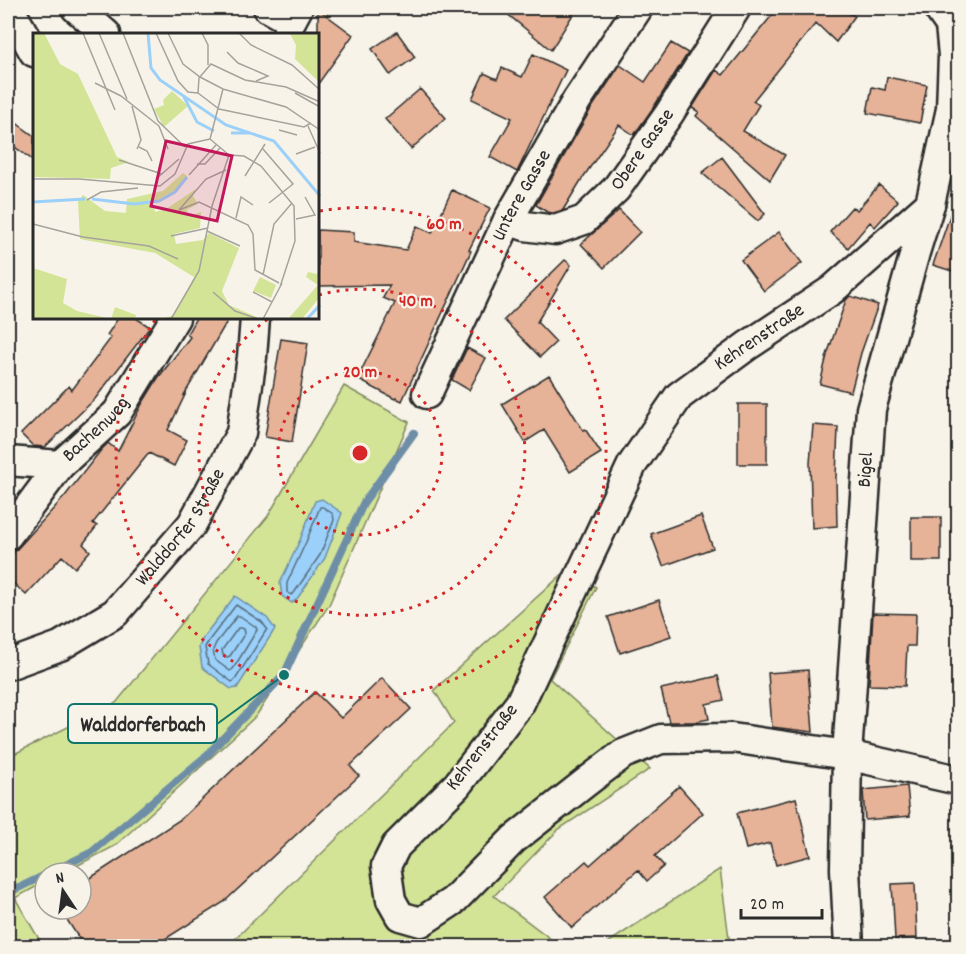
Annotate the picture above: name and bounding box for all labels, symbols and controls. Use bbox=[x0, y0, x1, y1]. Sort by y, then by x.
inset map bbox=[33, 33, 320, 320]
street label: Obere Gasse bbox=[605, 103, 682, 197]
street label: Untere Gasse bbox=[486, 145, 559, 246]
text: 60 m bbox=[426, 213, 462, 238]
text: 40 m bbox=[399, 290, 433, 315]
street label: Kehrenstraße bbox=[709, 297, 811, 379]
text: 20 m bbox=[343, 361, 377, 386]
street label: Bachenweg bbox=[57, 392, 137, 470]
centre of rings bbox=[350, 443, 370, 463]
street label: Bigel bbox=[852, 451, 882, 488]
street label: Walddorfer Straße bbox=[130, 464, 233, 593]
street label: Kehrenstraße bbox=[440, 698, 526, 797]
callout: Walddorferbach bbox=[68, 704, 217, 743]
text: Walddorferbach bbox=[80, 712, 206, 742]
north arrow bbox=[33, 861, 93, 921]
text: N bbox=[54, 867, 67, 891]
scale bar bbox=[741, 882, 822, 920]
text: 20 m bbox=[750, 893, 784, 918]

